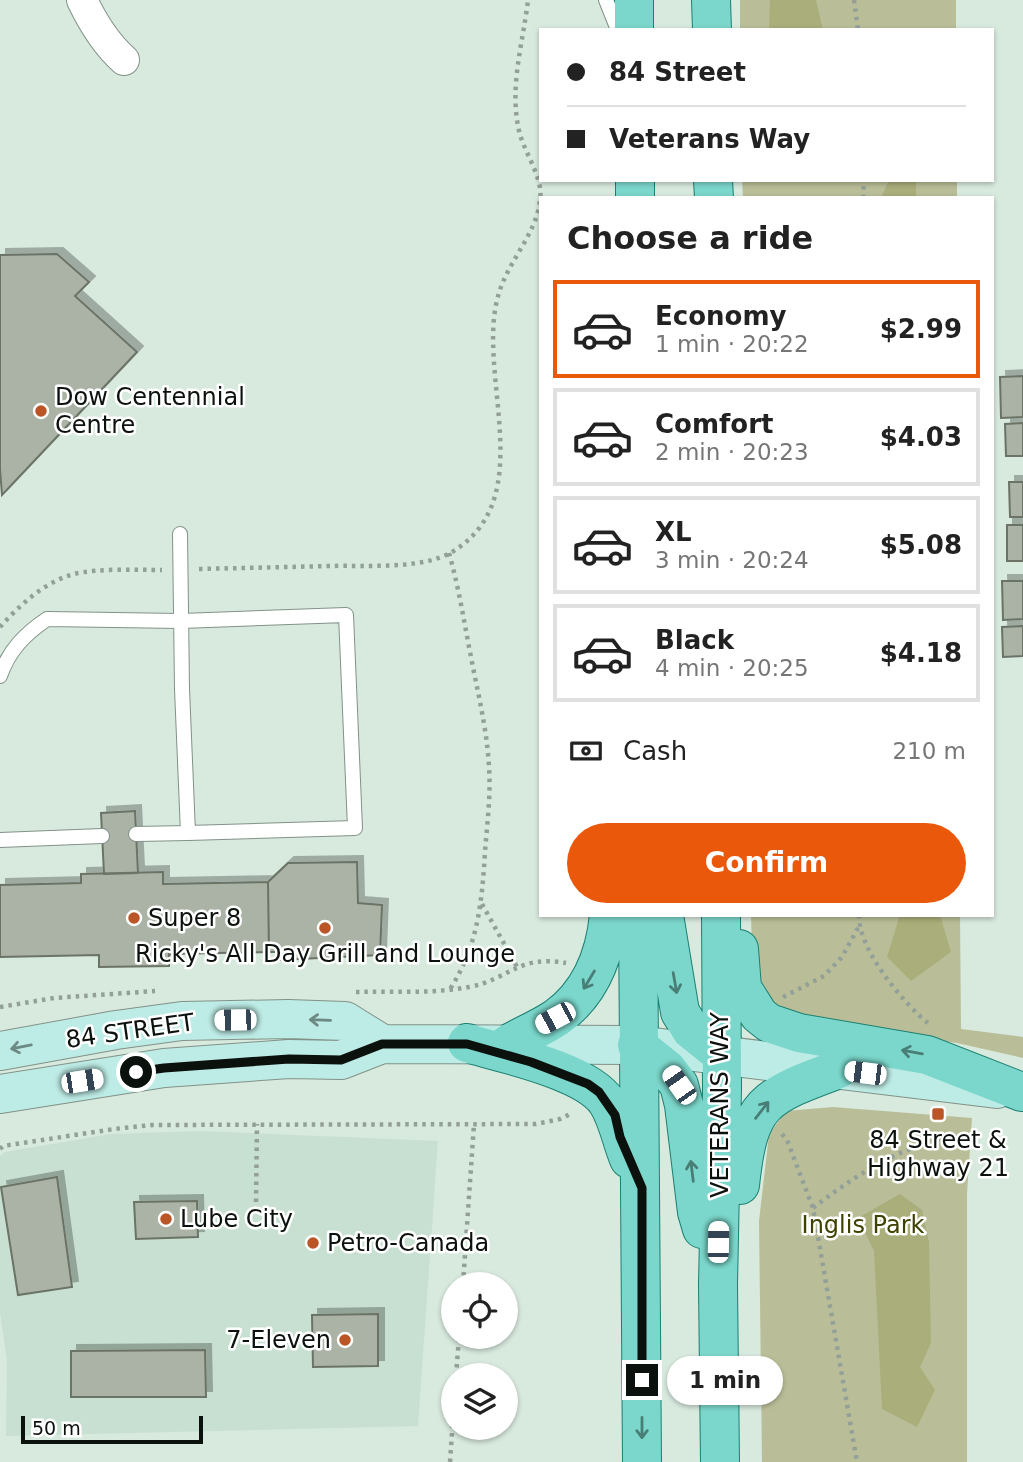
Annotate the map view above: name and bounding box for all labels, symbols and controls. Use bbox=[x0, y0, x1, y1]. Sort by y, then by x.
text: 84 Street bbox=[609, 57, 746, 87]
text: Veterans Way bbox=[609, 124, 810, 154]
text: Choose a ride bbox=[567, 219, 813, 257]
icon: car bbox=[571, 298, 634, 361]
text: Economy bbox=[655, 301, 786, 331]
text: $2.99 bbox=[880, 314, 962, 344]
text: 1 min · 20:22 bbox=[655, 331, 809, 357]
place label: Dow Centennial Centre bbox=[55, 383, 245, 439]
marker: Dow Centennial Centre bbox=[33, 403, 49, 419]
icon: car bbox=[571, 406, 634, 469]
text: Comfort bbox=[655, 409, 773, 439]
text: $4.03 bbox=[880, 422, 962, 452]
text: 2 min · 20:23 bbox=[655, 439, 809, 465]
icon: car bbox=[571, 514, 634, 577]
text: XL bbox=[655, 517, 692, 547]
text: $5.08 bbox=[880, 530, 962, 560]
text: 3 min · 20:24 bbox=[655, 547, 809, 573]
icon: car bbox=[571, 622, 634, 685]
text: Black bbox=[655, 625, 734, 655]
text: $4.18 bbox=[880, 638, 962, 668]
text: 4 min · 20:25 bbox=[655, 655, 809, 681]
icon: cash bbox=[567, 732, 605, 770]
text: Cash bbox=[623, 736, 687, 766]
text: 210 m bbox=[892, 738, 966, 764]
button: Confirm bbox=[567, 823, 966, 903]
place label: Super 8 bbox=[148, 904, 241, 932]
marker: Super 8 bbox=[126, 910, 142, 926]
marker: Ricky's All Day Grill and Lounge bbox=[317, 920, 333, 936]
place label: Ricky's All Day Grill and Lounge bbox=[135, 940, 515, 968]
one-way arrow bbox=[582, 969, 596, 989]
one-way arrow bbox=[669, 971, 682, 994]
car bbox=[532, 999, 579, 1037]
street label: 84 STREET bbox=[64, 1008, 197, 1054]
car bbox=[214, 1009, 257, 1031]
street label: VETERANS WAY bbox=[706, 1012, 734, 1198]
one-way arrow bbox=[308, 1014, 331, 1027]
one-way arrow bbox=[10, 1041, 33, 1055]
one-way arrow bbox=[901, 1045, 924, 1058]
route start bbox=[120, 1056, 152, 1088]
car bbox=[843, 1060, 888, 1086]
car bbox=[659, 1062, 700, 1108]
car bbox=[60, 1067, 105, 1095]
one-way arrow bbox=[754, 1101, 769, 1119]
marker: 84 Street & Highway 21 bbox=[930, 1106, 946, 1122]
place label: 84 Street & Highway 21 bbox=[867, 1126, 1009, 1182]
one-way arrow bbox=[686, 1160, 699, 1183]
place label: Lube City bbox=[180, 1205, 293, 1233]
marker: Lube City bbox=[158, 1211, 174, 1227]
park label: Inglis Park bbox=[802, 1211, 925, 1239]
car bbox=[708, 1221, 729, 1263]
place label: Petro-Canada bbox=[327, 1229, 489, 1257]
marker: Petro-Canada bbox=[305, 1235, 321, 1251]
map controls bbox=[441, 1272, 518, 1440]
button: locate bbox=[441, 1272, 518, 1349]
place label: 7-Eleven bbox=[226, 1326, 331, 1354]
marker: 7-Eleven bbox=[337, 1332, 353, 1348]
callout: 1 min bbox=[666, 1356, 782, 1404]
button: layers bbox=[441, 1363, 518, 1440]
route end bbox=[626, 1364, 658, 1396]
text: 1 min bbox=[689, 1367, 761, 1393]
scale bar bbox=[21, 1413, 203, 1445]
one-way arrow bbox=[635, 1416, 649, 1439]
text: 50 m bbox=[32, 1417, 81, 1439]

